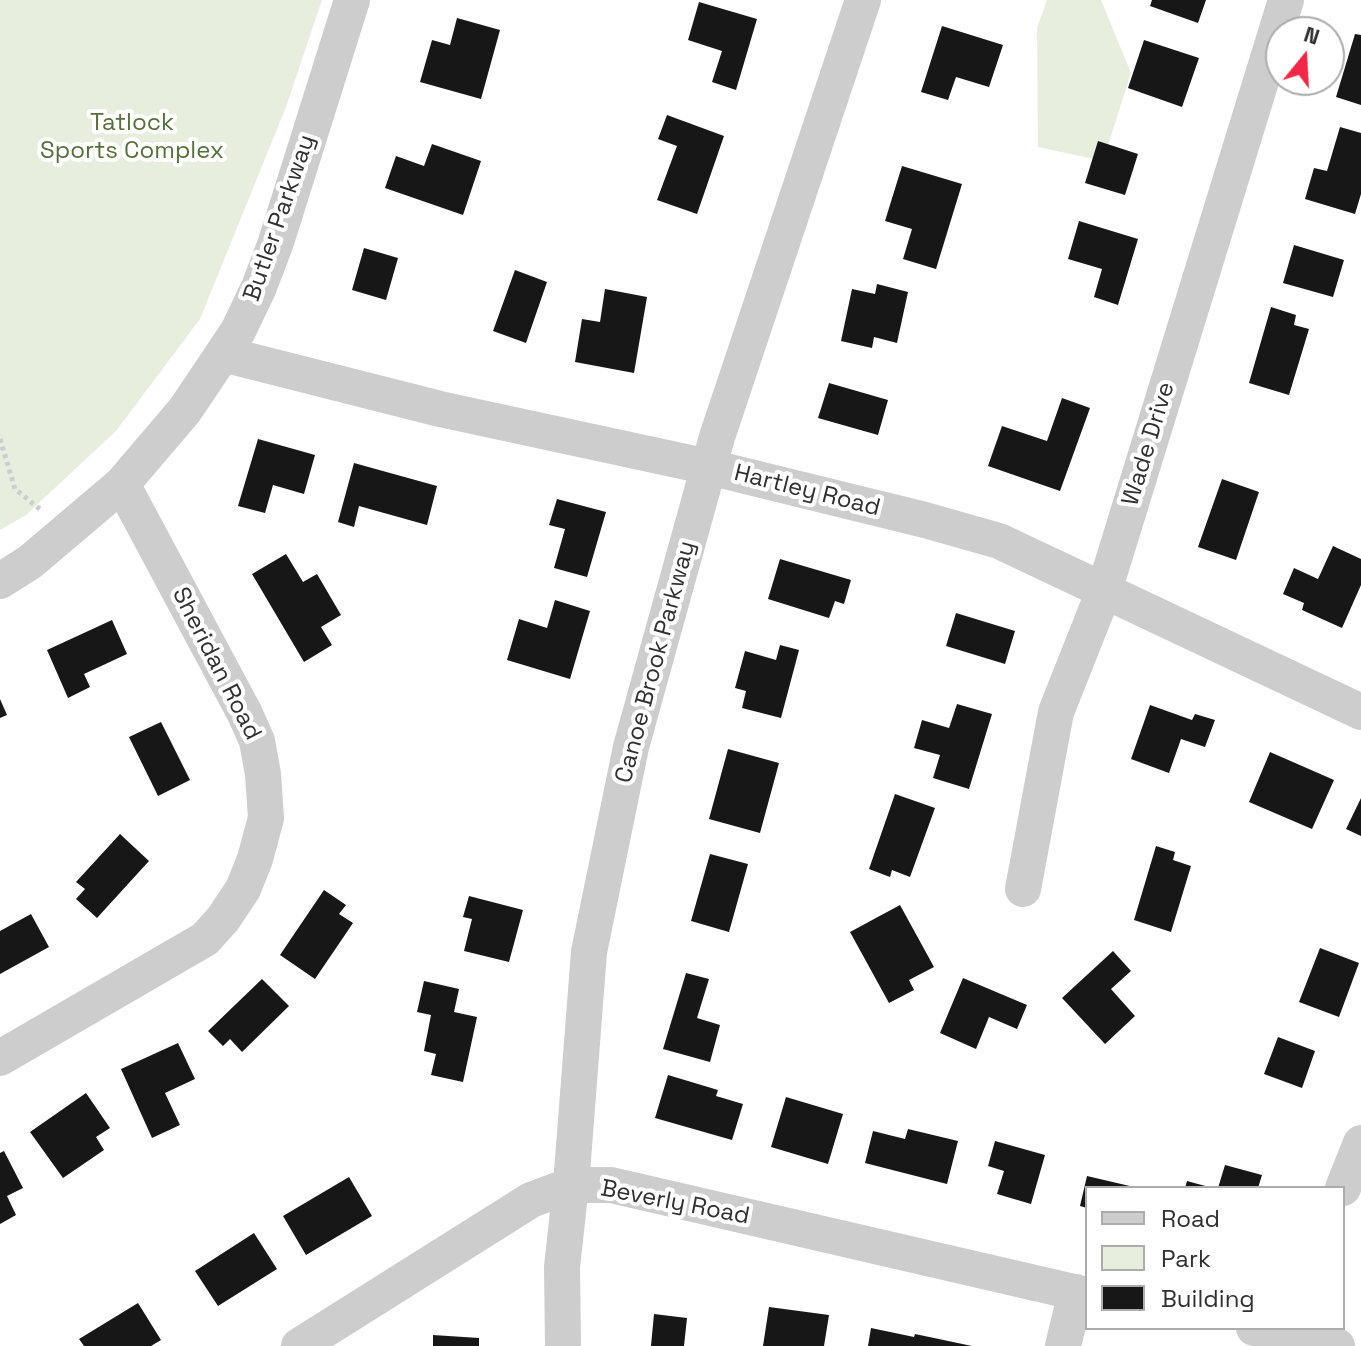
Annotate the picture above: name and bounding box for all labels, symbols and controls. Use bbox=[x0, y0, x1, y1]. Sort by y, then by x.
north arrow bbox=[1265, 16, 1345, 96]
text: N bbox=[1300, 19, 1323, 51]
park label: Tatlock Sports Complex bbox=[40, 109, 224, 165]
street label: Butler Parkway bbox=[238, 131, 322, 305]
street label: Wade Drive bbox=[1117, 379, 1181, 509]
street label: Hartley Road bbox=[731, 459, 883, 523]
street label: Canoe Brook Parkway bbox=[610, 538, 702, 786]
street label: Sheridan Road bbox=[165, 583, 267, 745]
street label: Beverly Road bbox=[598, 1174, 752, 1232]
legend bbox=[1085, 1186, 1345, 1330]
text: Road bbox=[1161, 1203, 1220, 1234]
text: Park bbox=[1161, 1243, 1211, 1274]
text: Building bbox=[1161, 1283, 1255, 1314]

